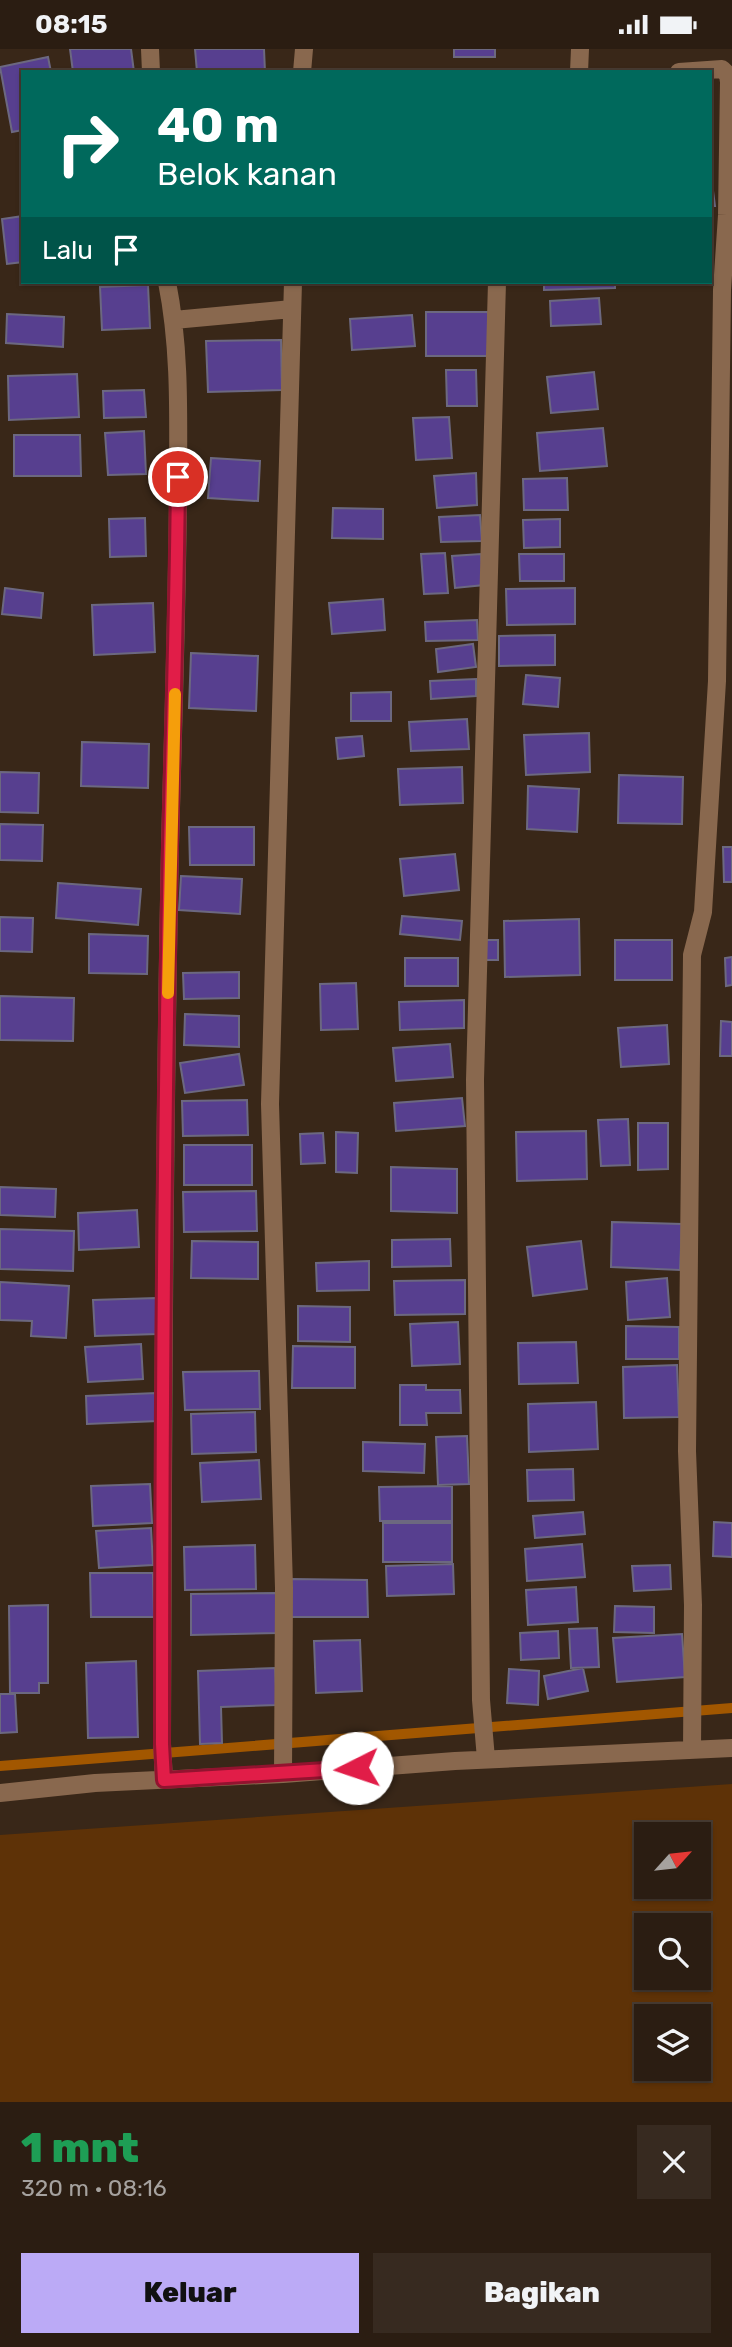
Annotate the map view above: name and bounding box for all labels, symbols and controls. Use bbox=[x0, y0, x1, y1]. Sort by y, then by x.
text: 08:15 bbox=[35, 9, 108, 40]
text: 40 m bbox=[157, 96, 279, 154]
icon: right bbox=[42, 98, 133, 189]
text: Belok kanan bbox=[157, 155, 337, 193]
icon: arrive bbox=[107, 231, 145, 269]
text: Lalu bbox=[42, 235, 93, 266]
pin bbox=[148, 447, 208, 507]
icon: arrive bbox=[159, 458, 197, 496]
position arrow bbox=[320, 1731, 394, 1805]
north arrow bbox=[634, 1822, 710, 1899]
map controls bbox=[634, 1822, 711, 2081]
button: search bbox=[634, 1913, 711, 1990]
button: layers bbox=[634, 2004, 711, 2081]
text: 1 mnt bbox=[21, 2123, 139, 2173]
button: close bbox=[637, 2125, 711, 2199]
text: 320 m · 08:16 bbox=[21, 2174, 167, 2202]
button: Keluar bbox=[21, 2253, 359, 2333]
button: Bagikan bbox=[373, 2253, 711, 2333]

